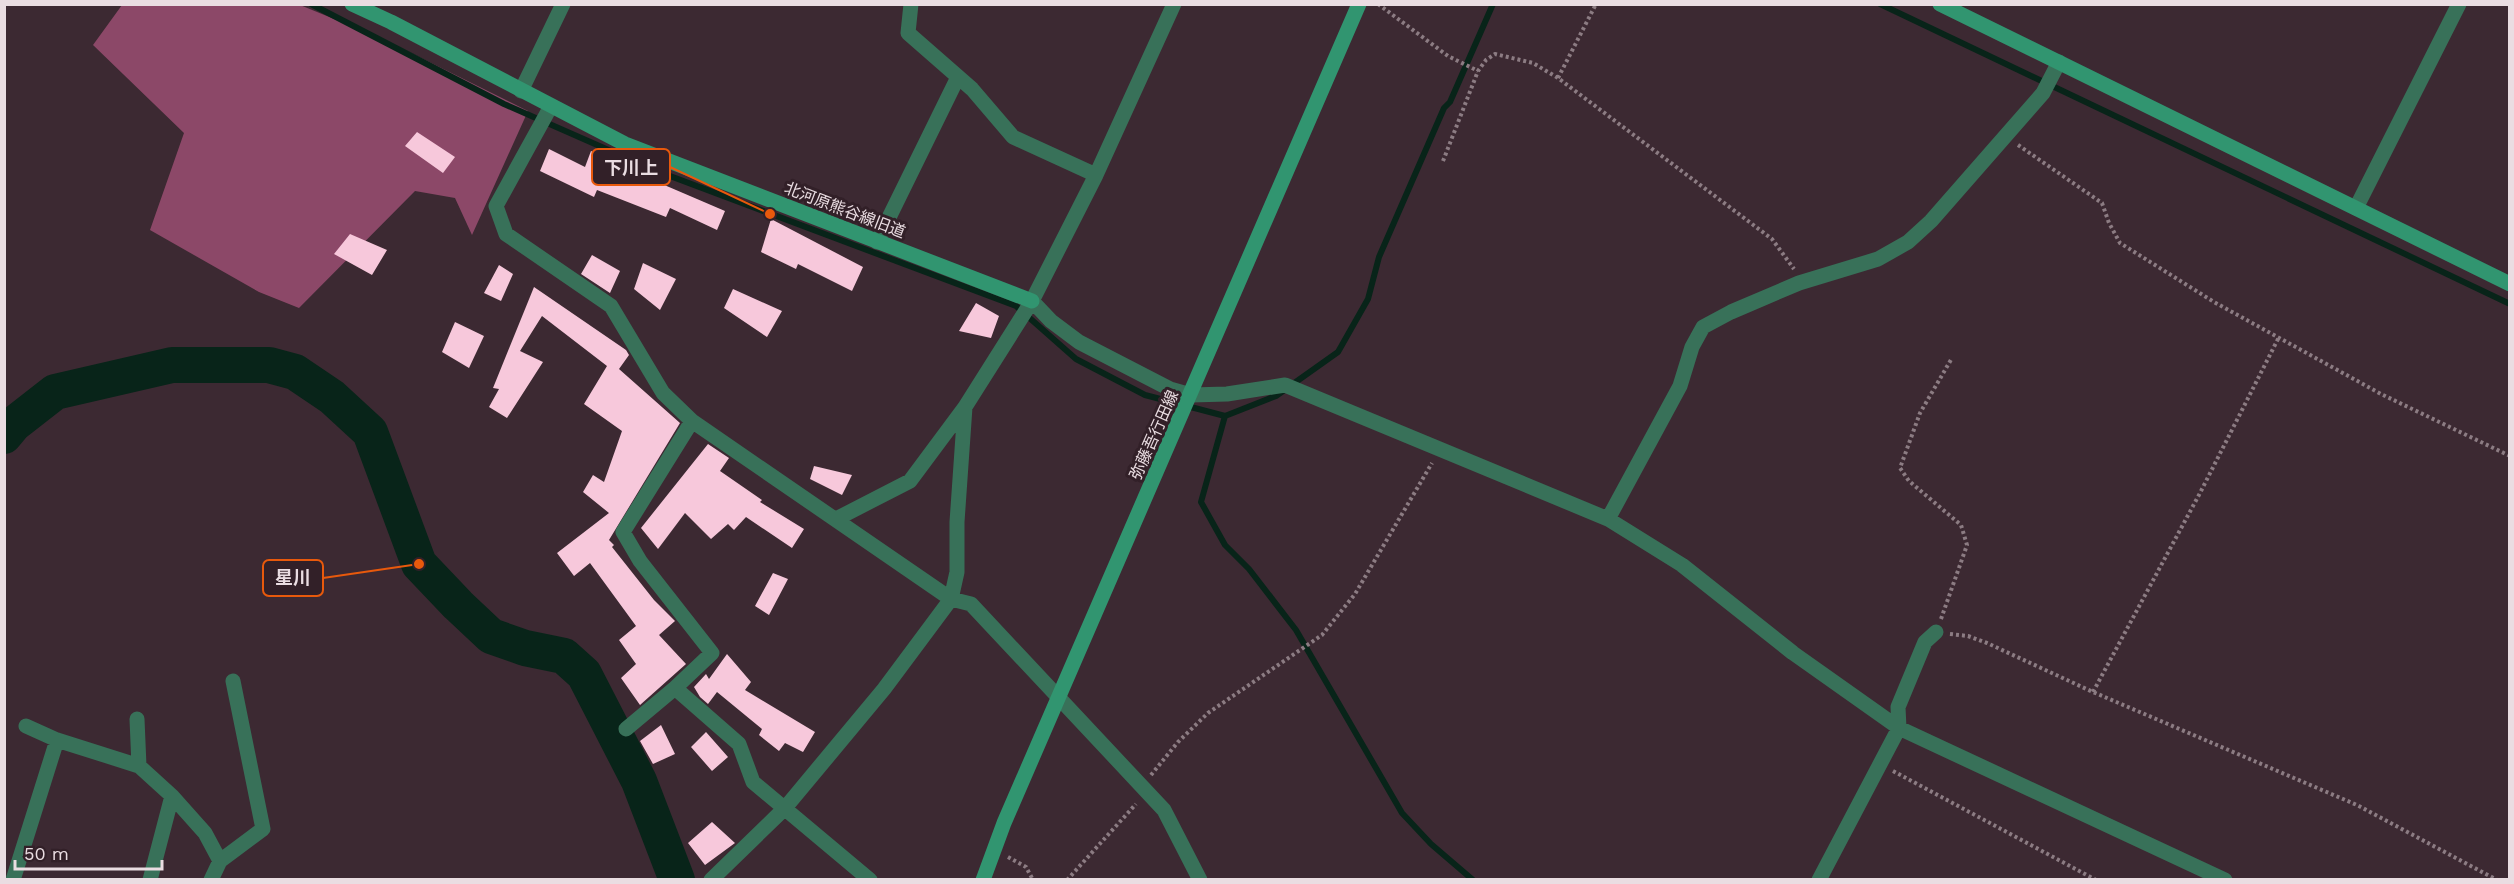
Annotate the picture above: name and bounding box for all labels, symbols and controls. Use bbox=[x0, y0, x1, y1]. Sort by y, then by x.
callout: 下川上 bbox=[592, 149, 670, 185]
text: 下川上 bbox=[604, 157, 658, 178]
street label: 北河原熊谷線旧道 bbox=[782, 178, 908, 242]
street label: 弥藤吾行田線 bbox=[1126, 387, 1182, 483]
callout: 星川 bbox=[263, 560, 323, 596]
text: 星川 bbox=[275, 567, 311, 588]
scale bar bbox=[15, 833, 162, 871]
text: 50 m bbox=[24, 843, 69, 864]

